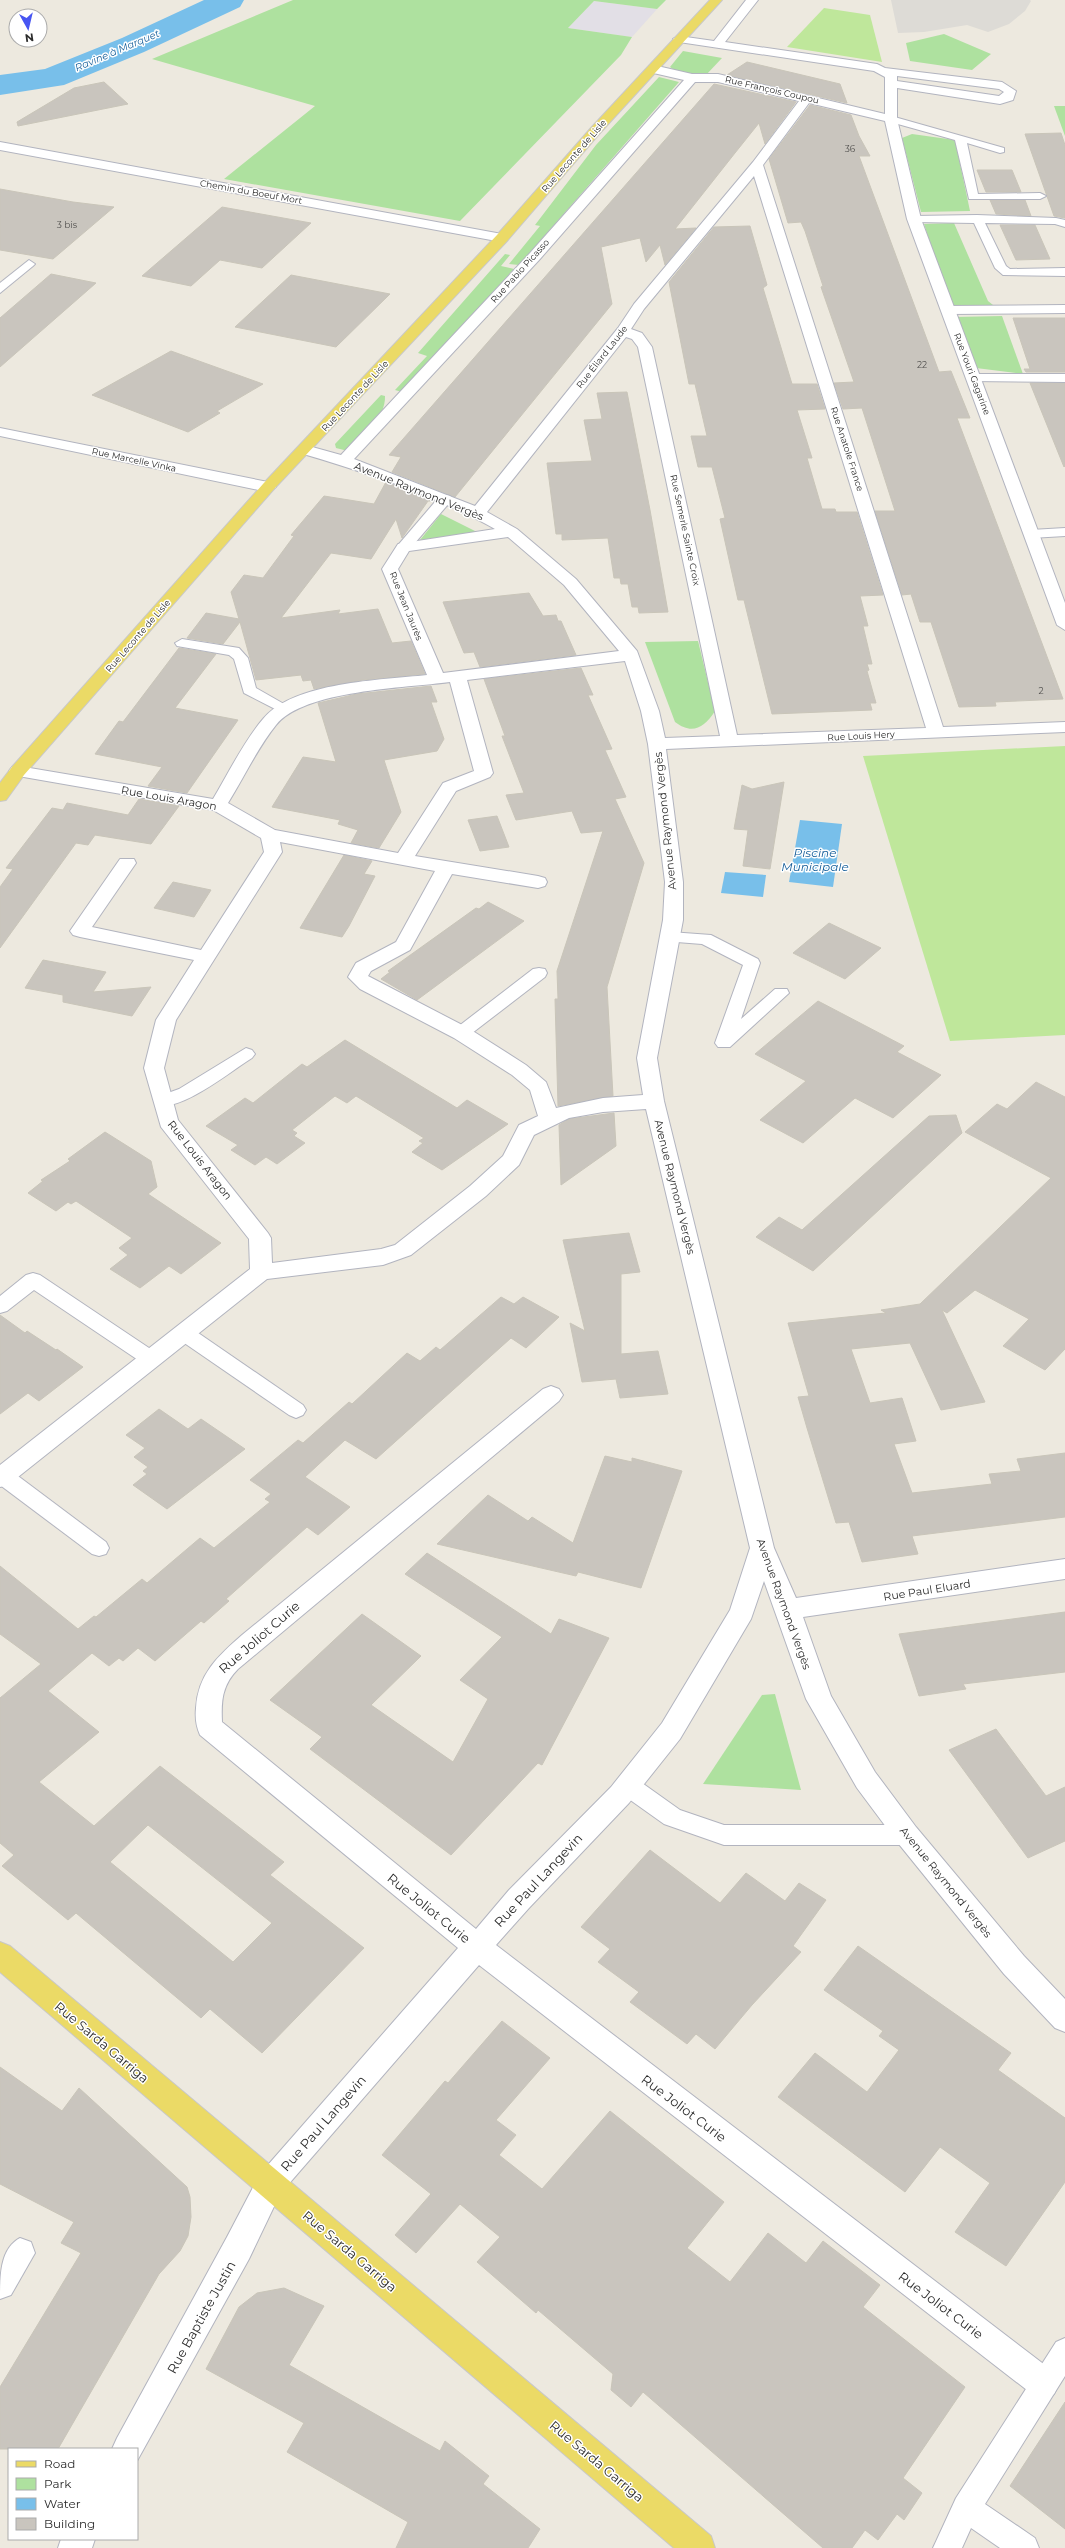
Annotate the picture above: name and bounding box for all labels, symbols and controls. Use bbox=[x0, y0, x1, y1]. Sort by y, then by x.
north arrow bbox=[8, 8, 48, 48]
water label: Ravine à Marquet bbox=[73, 27, 162, 74]
text: N bbox=[24, 30, 35, 45]
street label: Rue François Coupou bbox=[724, 73, 820, 106]
street label: Rue Leconte de Lisle bbox=[539, 117, 609, 194]
house number: 36 bbox=[845, 143, 856, 154]
street label: Chemin du Boeuf Mort bbox=[199, 177, 303, 206]
house number: 3 bis bbox=[57, 219, 78, 230]
street label: Rue Pablo Picasso bbox=[488, 236, 551, 305]
street label: Rue Éliard Laude bbox=[574, 323, 630, 390]
street label: Rue Youri Gagarine bbox=[952, 331, 993, 417]
street label: Rue Leconte de Lisle bbox=[319, 358, 391, 433]
house number: 22 bbox=[917, 359, 927, 370]
street label: Rue Anatole France bbox=[829, 405, 867, 493]
street label: Rue Marcelle Vinka bbox=[91, 445, 177, 474]
street label: Avenue Raymond Vergès bbox=[352, 459, 486, 524]
street label: Rue Semerle Sainte Croix bbox=[668, 473, 703, 587]
street label: Rue Jean Jaurès bbox=[388, 570, 425, 642]
street label: Rue Leconte de Lisle bbox=[103, 597, 173, 674]
house number: 2 bbox=[1038, 685, 1044, 696]
street label: Rue Louis Hery bbox=[827, 728, 895, 743]
street label: Avenue Raymond Vergès bbox=[651, 751, 679, 891]
street label: Rue Louis Aragon bbox=[120, 783, 218, 813]
water label: Piscine Municipale bbox=[781, 845, 849, 874]
street label: Rue Louis Aragon bbox=[165, 1117, 235, 1203]
street label: Avenue Raymond Vergès bbox=[651, 1118, 699, 1256]
street label: Avenue Raymond Vergès bbox=[754, 1537, 814, 1672]
street label: Rue Paul Eluard bbox=[882, 1576, 972, 1604]
street label: Rue Joliot Curie bbox=[215, 1597, 303, 1677]
street label: Avenue Raymond Vergès bbox=[897, 1824, 995, 1941]
street label: Rue Paul Langevin bbox=[491, 1830, 585, 1930]
street label: Rue Joliot Curie bbox=[384, 1870, 474, 1946]
street label: Rue Sarda Garriga bbox=[52, 1998, 152, 2086]
street label: Rue Joliot Curie bbox=[638, 2071, 730, 2145]
street label: Rue Paul Langevin bbox=[277, 2072, 369, 2174]
street label: Rue Sarda Garriga bbox=[300, 2207, 400, 2295]
street label: Rue Baptiste Justin bbox=[163, 2258, 239, 2376]
street label: Rue Joliot Curie bbox=[895, 2268, 987, 2342]
street label: Rue Sarda Garriga bbox=[547, 2417, 647, 2505]
legend bbox=[8, 2448, 138, 2540]
text: Road bbox=[44, 2456, 75, 2471]
text: Park bbox=[44, 2476, 72, 2491]
text: Water bbox=[44, 2496, 81, 2511]
text: Building bbox=[44, 2516, 95, 2531]

